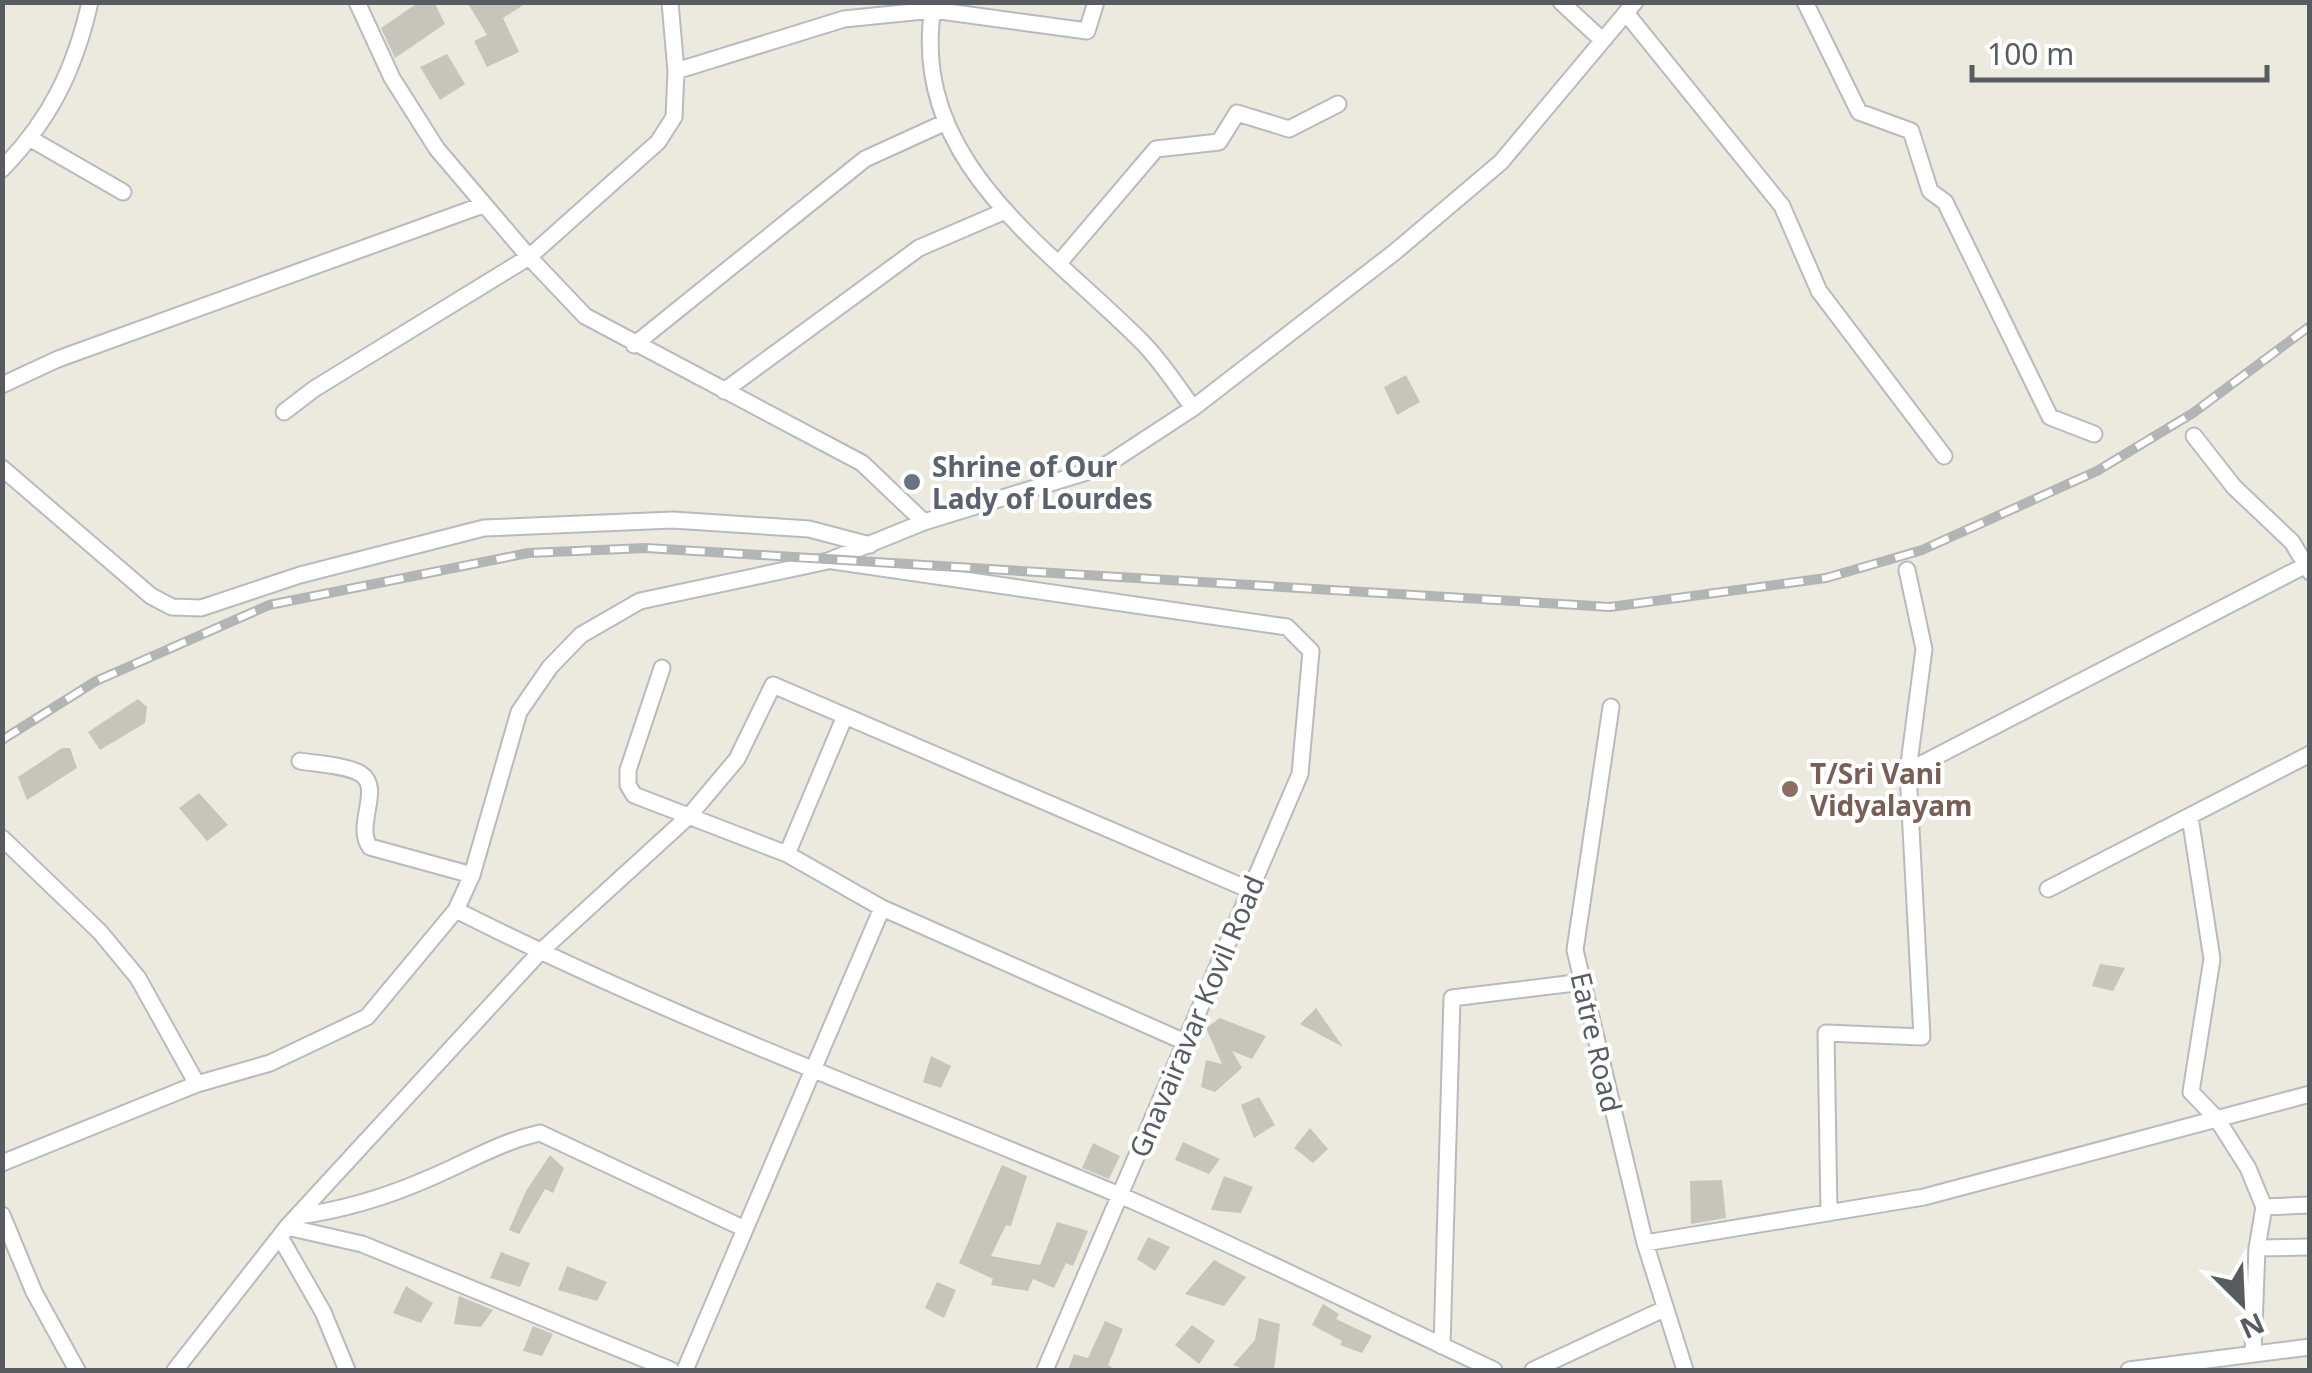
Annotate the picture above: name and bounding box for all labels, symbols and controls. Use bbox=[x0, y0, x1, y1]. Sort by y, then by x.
scale bar bbox=[1972, 20, 2267, 82]
text: 100 m bbox=[1987, 33, 2074, 74]
place label: Shrine of Our Lady of Lourdes bbox=[932, 447, 1153, 517]
marker: Shrine of Our Lady of Lourdes bbox=[901, 471, 923, 493]
place label: T/Sri Vani Vidyalayam bbox=[1810, 754, 1972, 824]
marker: T/Sri Vani Vidyalayam bbox=[1779, 778, 1801, 800]
street label: Gnavairavar Kovil Road bbox=[1119, 869, 1273, 1163]
street label: Eatre Road bbox=[1562, 968, 1632, 1116]
north arrow bbox=[2192, 1253, 2292, 1353]
text: N bbox=[2234, 1305, 2271, 1349]

